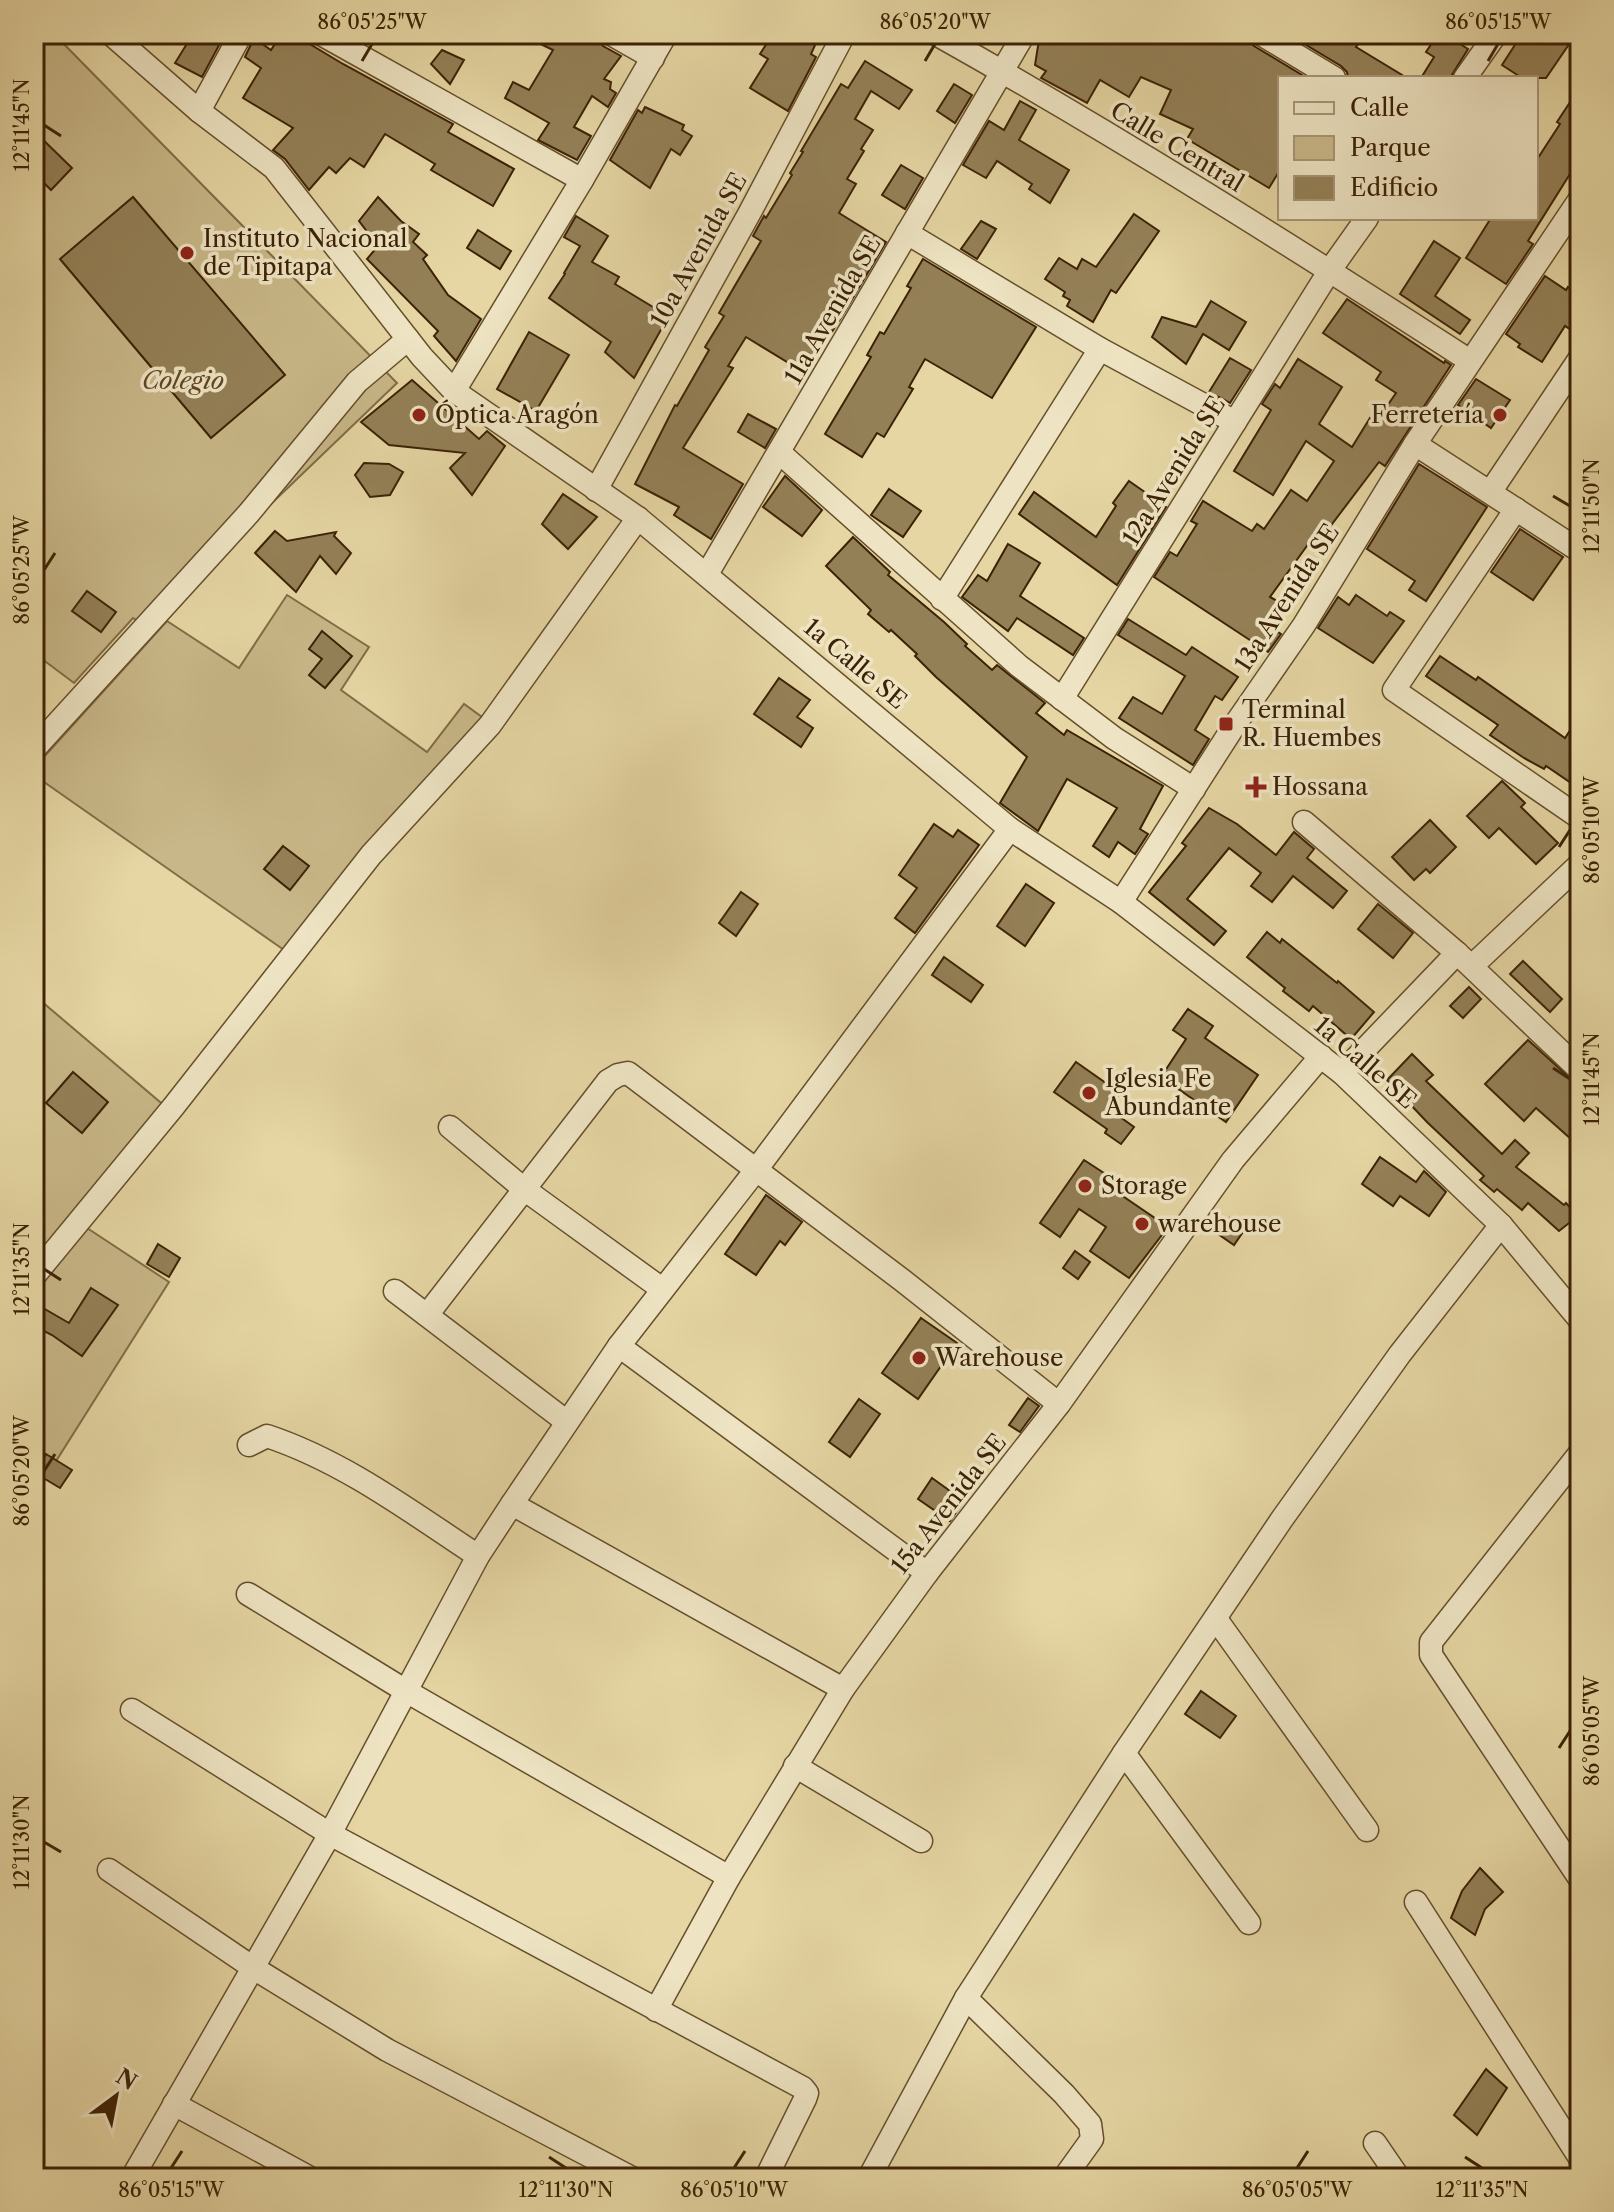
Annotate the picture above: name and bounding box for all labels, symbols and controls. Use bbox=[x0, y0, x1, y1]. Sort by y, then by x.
text: 86°05'25"W bbox=[317, 10, 428, 34]
text: 86°05'20"W bbox=[879, 10, 992, 34]
text: 86°05'15"W bbox=[1445, 10, 1552, 34]
legend bbox=[1278, 76, 1538, 220]
text: 12°11'45"N bbox=[10, 79, 34, 171]
text: Calle bbox=[1350, 93, 1409, 122]
street label: Calle Central bbox=[1105, 95, 1249, 198]
text: Parque bbox=[1350, 133, 1431, 162]
street label: 10a Avenida SE bbox=[644, 168, 753, 332]
text: Edificio bbox=[1350, 173, 1438, 202]
place label: Instituto Nacional de Tipitapa bbox=[203, 224, 407, 281]
street label: 11a Avenida SE bbox=[778, 230, 887, 389]
marker: Instituto Nacional de Tipitapa bbox=[178, 244, 196, 262]
park label: Colegio bbox=[142, 366, 224, 395]
street label: 12a Avenida SE bbox=[1116, 391, 1231, 551]
place label: Óptica Aragón bbox=[435, 399, 599, 429]
place label: Ferretería bbox=[1371, 400, 1484, 429]
marker: Óptica Aragón bbox=[410, 406, 428, 424]
marker: Ferretería bbox=[1491, 406, 1509, 424]
text: 12°11'50"N bbox=[1580, 459, 1604, 553]
text: 86°05'25"W bbox=[10, 514, 34, 625]
street label: 13a Avenida SE bbox=[1228, 519, 1345, 677]
street label: 1a Calle SE bbox=[798, 612, 913, 715]
place label: Terminal R. Huembes bbox=[1242, 695, 1382, 752]
marker: Terminal R. Huembes bbox=[1217, 715, 1235, 733]
place label: Hossana bbox=[1272, 772, 1368, 801]
text: 86°05'10"W bbox=[1580, 775, 1604, 884]
marker: Hossana bbox=[1247, 778, 1265, 796]
street label: 1a Calle SE bbox=[1309, 1011, 1422, 1115]
text: 12°11'45"N bbox=[1580, 1033, 1604, 1125]
place label: Iglesia Fe Abundante bbox=[1104, 1064, 1231, 1121]
marker: Iglesia Fe Abundante bbox=[1080, 1084, 1098, 1102]
place label: Storage bbox=[1101, 1171, 1187, 1200]
marker: Storage bbox=[1076, 1177, 1094, 1195]
place label: warehouse bbox=[1157, 1209, 1282, 1238]
marker: warehouse bbox=[1133, 1215, 1151, 1233]
text: 12°11'35"N bbox=[10, 1222, 34, 1316]
place label: Warehouse bbox=[934, 1343, 1063, 1372]
marker: Warehouse bbox=[910, 1349, 928, 1367]
text: 86°05'20"W bbox=[10, 1414, 34, 1527]
street label: 15a Avenida SE bbox=[885, 1428, 1012, 1579]
text: 86°05'05"W bbox=[1580, 1675, 1604, 1786]
text: 12°11'30"N bbox=[10, 1794, 34, 1890]
north arrow bbox=[76, 2056, 156, 2136]
text: N bbox=[111, 2063, 142, 2096]
text: 86°05'15"W bbox=[118, 2178, 225, 2202]
text: 12°11'30"N bbox=[518, 2178, 614, 2202]
text: 86°05'10"W bbox=[680, 2178, 789, 2202]
text: 86°05'05"W bbox=[1242, 2178, 1353, 2202]
text: 12°11'35"N bbox=[1435, 2178, 1529, 2202]

